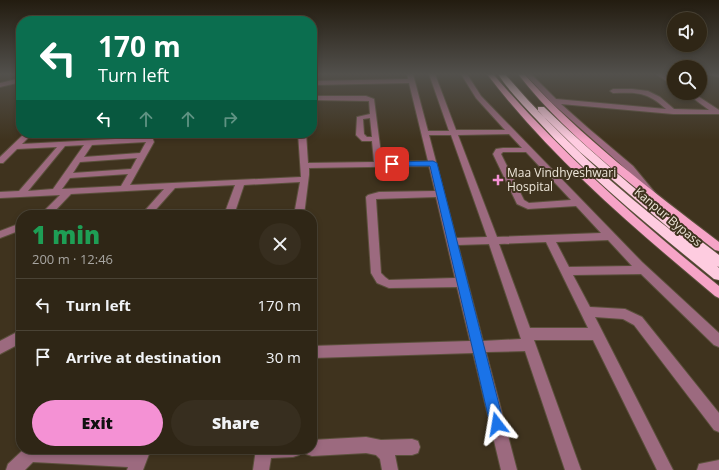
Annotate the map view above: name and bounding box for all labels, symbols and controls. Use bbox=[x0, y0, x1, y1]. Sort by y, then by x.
map controls bbox=[667, 12, 707, 100]
button: sound bbox=[667, 12, 707, 52]
text: 170 m bbox=[98, 27, 181, 65]
icon: left bbox=[32, 32, 84, 84]
button: search bbox=[667, 60, 707, 100]
text: Turn left bbox=[98, 63, 169, 87]
icon: left bbox=[93, 108, 115, 130]
icon: ahead bbox=[135, 108, 157, 130]
icon: ahead bbox=[177, 108, 199, 130]
icon: right bbox=[219, 108, 241, 130]
pin bbox=[375, 147, 409, 181]
icon: arrive bbox=[381, 153, 403, 175]
place label: Maa Vindhyeshwari Hospital bbox=[507, 164, 616, 195]
marker: Maa Vindhyeshwari Hospital bbox=[492, 174, 504, 186]
street label: Kanpur Bypass bbox=[631, 183, 706, 250]
text: 1 min bbox=[32, 218, 100, 251]
button: close bbox=[259, 223, 301, 265]
text: 200 m · 12:46 bbox=[32, 250, 113, 268]
icon: left bbox=[32, 294, 54, 316]
text: Turn left bbox=[66, 295, 131, 315]
text: 170 m bbox=[257, 295, 301, 315]
icon: arrive bbox=[32, 346, 54, 368]
text: Arrive at destination bbox=[66, 347, 221, 367]
text: 30 m bbox=[266, 347, 301, 367]
button: Exit bbox=[32, 400, 163, 446]
button: Share bbox=[171, 400, 301, 446]
position arrow bbox=[476, 403, 518, 445]

